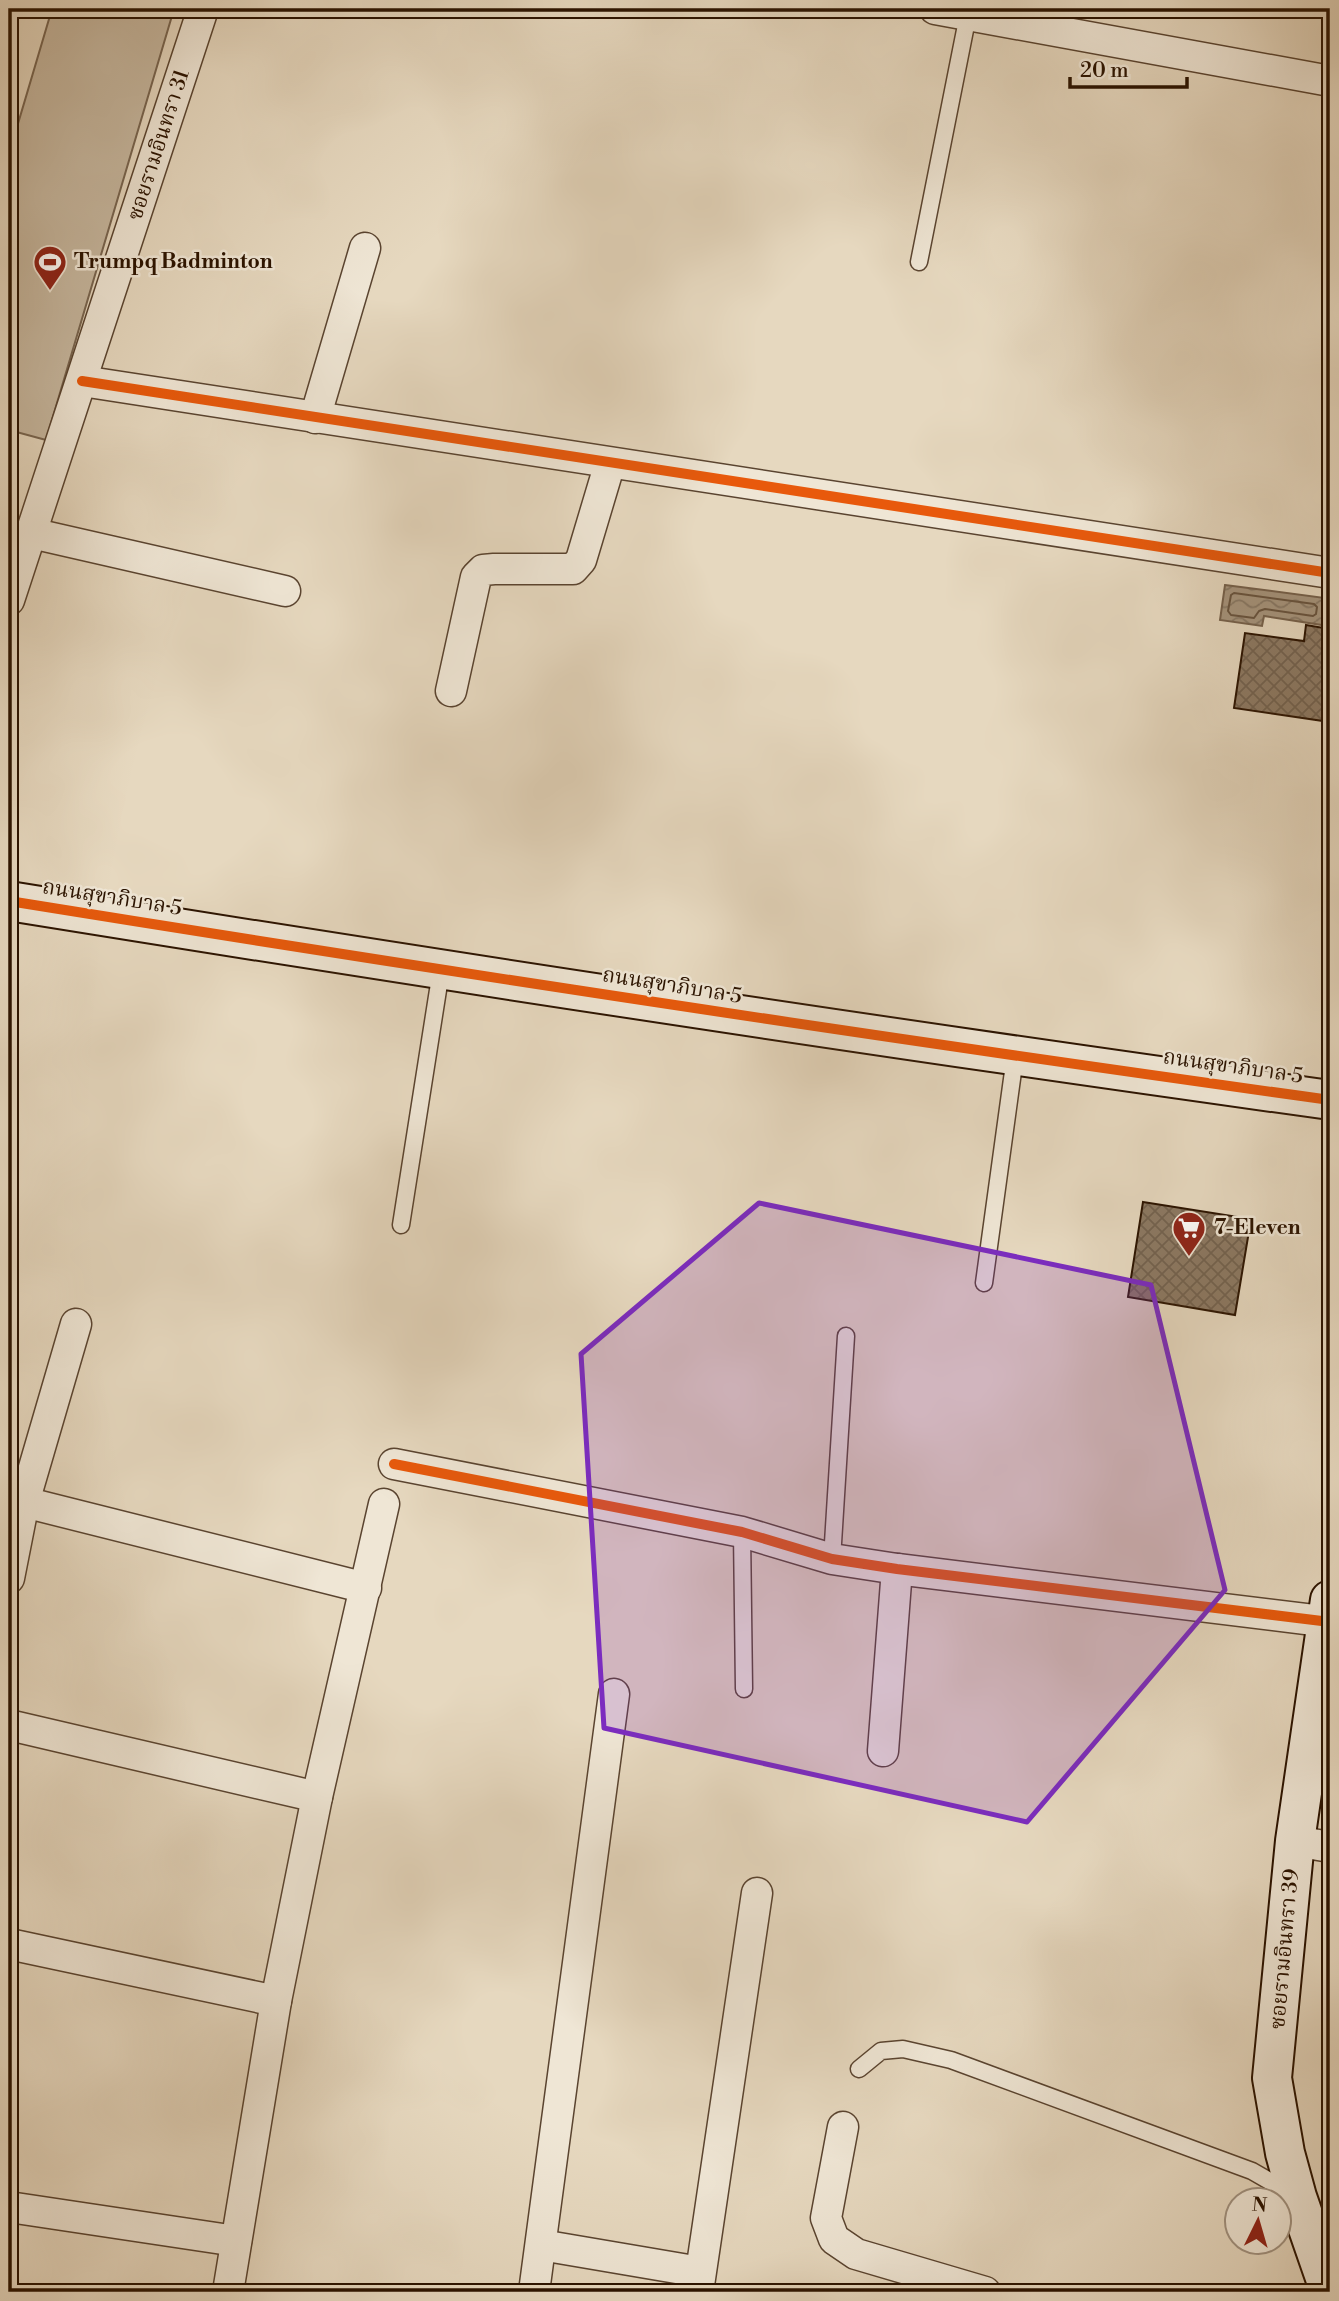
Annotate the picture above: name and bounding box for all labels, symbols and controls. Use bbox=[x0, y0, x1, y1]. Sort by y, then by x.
scale bar bbox=[1070, 46, 1187, 90]
text: 20 m bbox=[1080, 58, 1129, 84]
street label: ซอยรามอินทรา 31 bbox=[122, 66, 196, 224]
sports icon: Trumpq Badminton bbox=[31, 243, 69, 292]
place label: Trumpq Badminton bbox=[74, 249, 273, 275]
street label: ถนนสุขาภิบาล 5 bbox=[40, 874, 184, 922]
street label: ถนนสุขาภิบาล 5 bbox=[600, 962, 744, 1010]
street label: ถนนสุขาภิบาล 5 bbox=[1161, 1044, 1305, 1090]
supermarket icon: 7-Eleven bbox=[1170, 1209, 1208, 1258]
place label: 7-Eleven bbox=[1214, 1215, 1301, 1241]
street label: ซอยรามอินทรา 39 bbox=[1265, 1868, 1305, 2030]
north arrow bbox=[1224, 2186, 1294, 2256]
text: N bbox=[1251, 2192, 1268, 2218]

